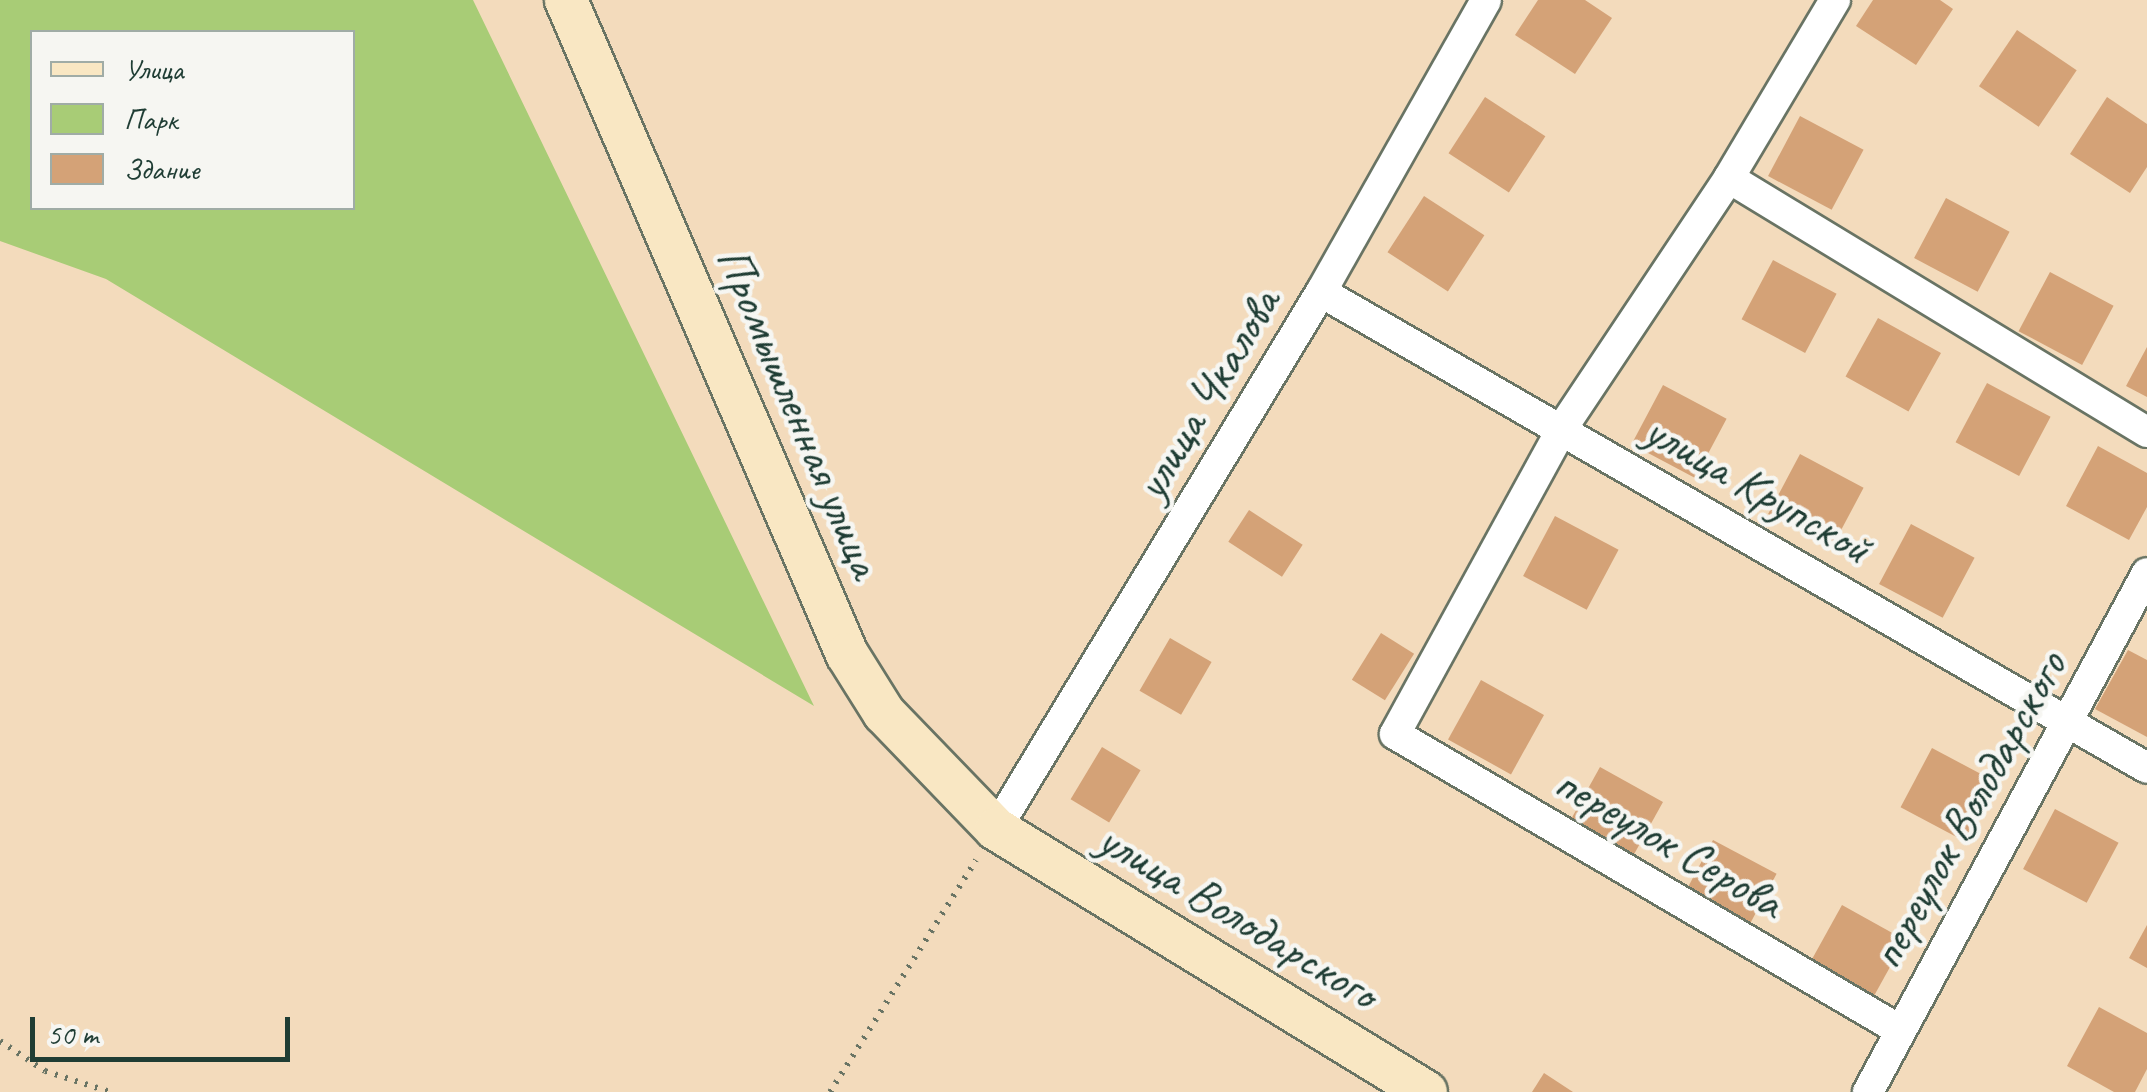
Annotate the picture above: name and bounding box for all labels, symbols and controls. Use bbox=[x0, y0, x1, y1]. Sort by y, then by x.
legend bbox=[30, 30, 355, 210]
text: Улица bbox=[124, 50, 183, 88]
text: Парк bbox=[124, 100, 178, 138]
text: Здание bbox=[124, 150, 199, 188]
street label: Промышленная улица bbox=[703, 238, 895, 586]
street label: улица Чкалова bbox=[1122, 279, 1292, 509]
street label: улица Крупской bbox=[1634, 401, 1882, 577]
street label: переулок Володарского bbox=[1857, 641, 2079, 979]
street label: переулок Серова bbox=[1545, 754, 1793, 930]
street label: улица Володарского bbox=[1089, 811, 1387, 1021]
scale bar bbox=[35, 997, 295, 1059]
text: 50 m bbox=[47, 1015, 98, 1053]

